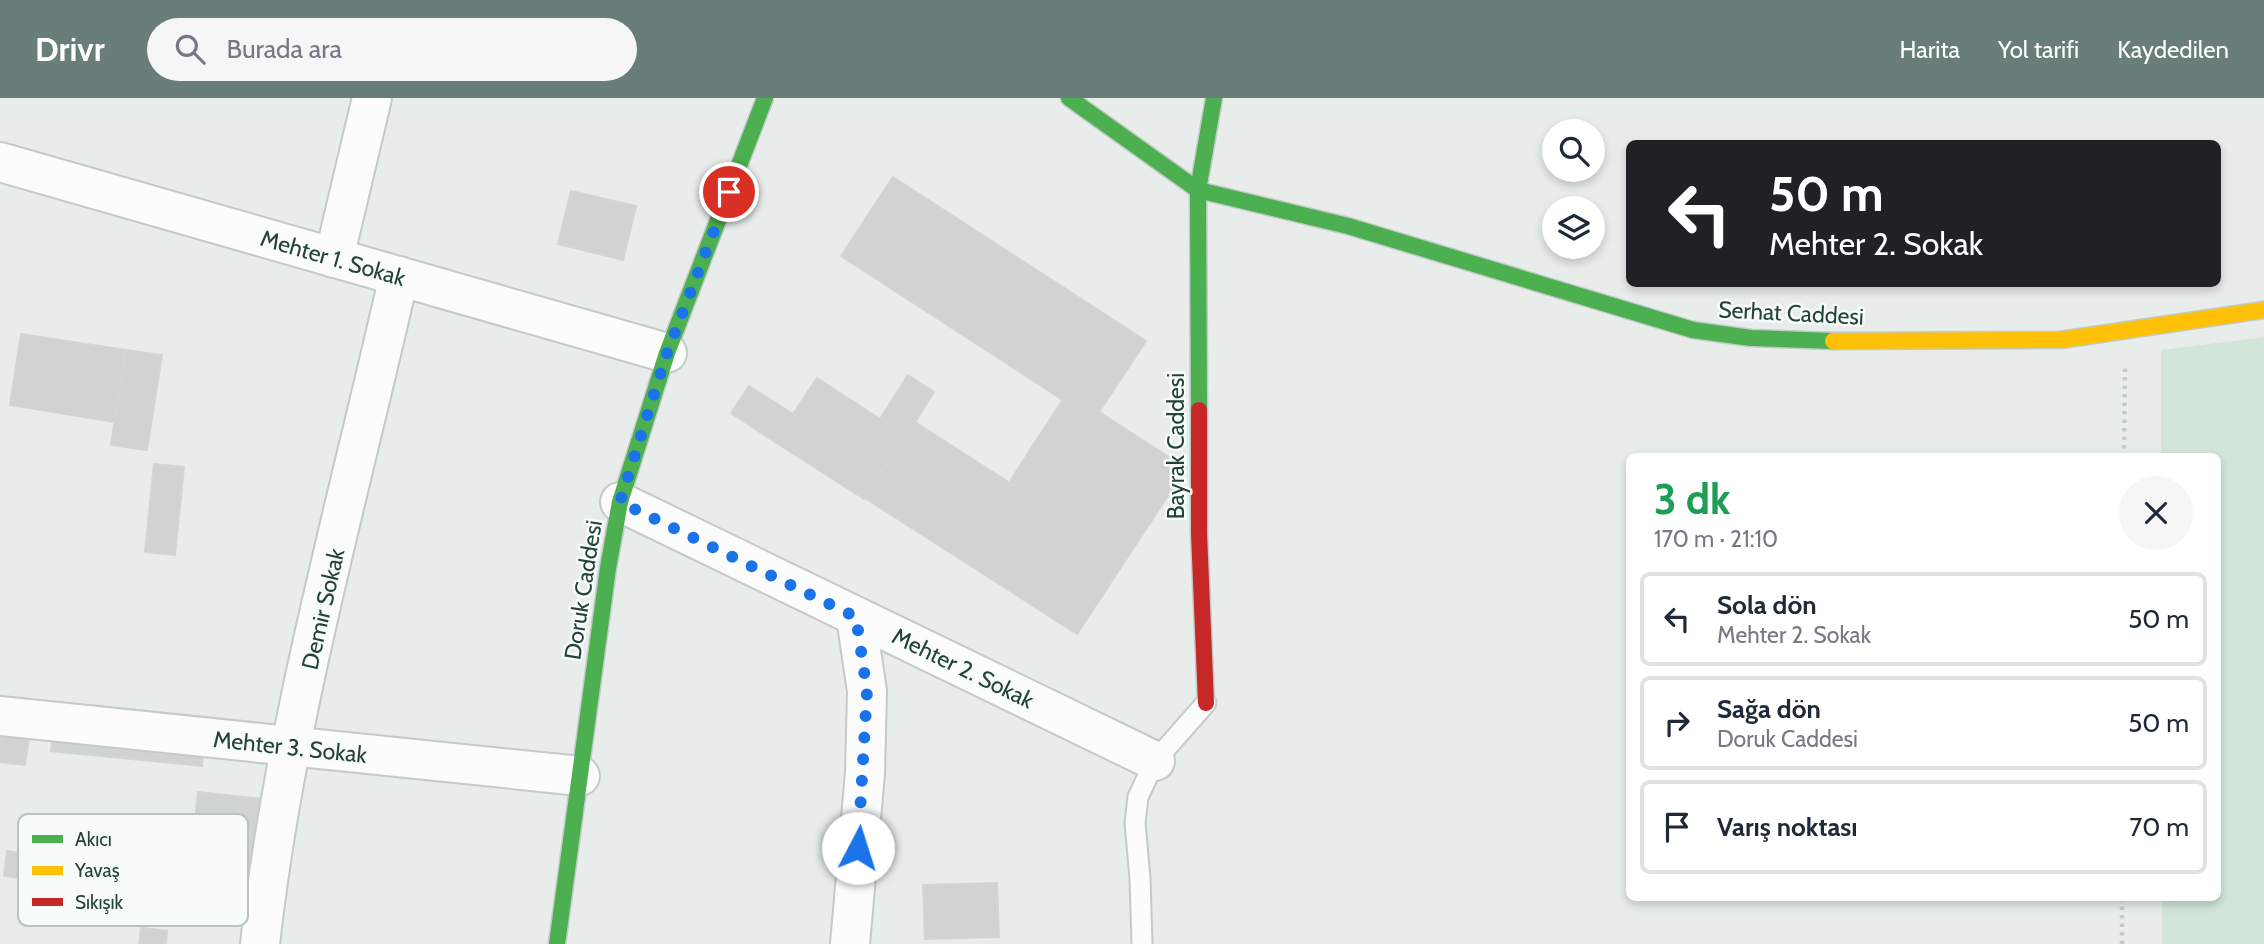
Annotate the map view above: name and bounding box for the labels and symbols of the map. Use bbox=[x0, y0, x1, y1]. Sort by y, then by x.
pin bbox=[699, 162, 759, 222]
street label: Mehter 1. Sokak bbox=[257, 224, 409, 292]
street label: Serhat Caddesi bbox=[1718, 295, 1864, 331]
street label: Bayrak Caddesi bbox=[1162, 373, 1190, 519]
street label: Doruk Caddesi bbox=[558, 518, 608, 662]
street label: Demir Sokak bbox=[295, 545, 351, 672]
street label: Mehter 2. Sokak bbox=[888, 622, 1039, 715]
street label: Mehter 3. Sokak bbox=[212, 725, 369, 769]
position arrow bbox=[821, 811, 895, 885]
legend bbox=[18, 814, 248, 926]
text: Akıcı bbox=[75, 828, 112, 851]
text: Yavaş bbox=[74, 859, 120, 882]
text: Sıkışık bbox=[75, 891, 123, 914]

